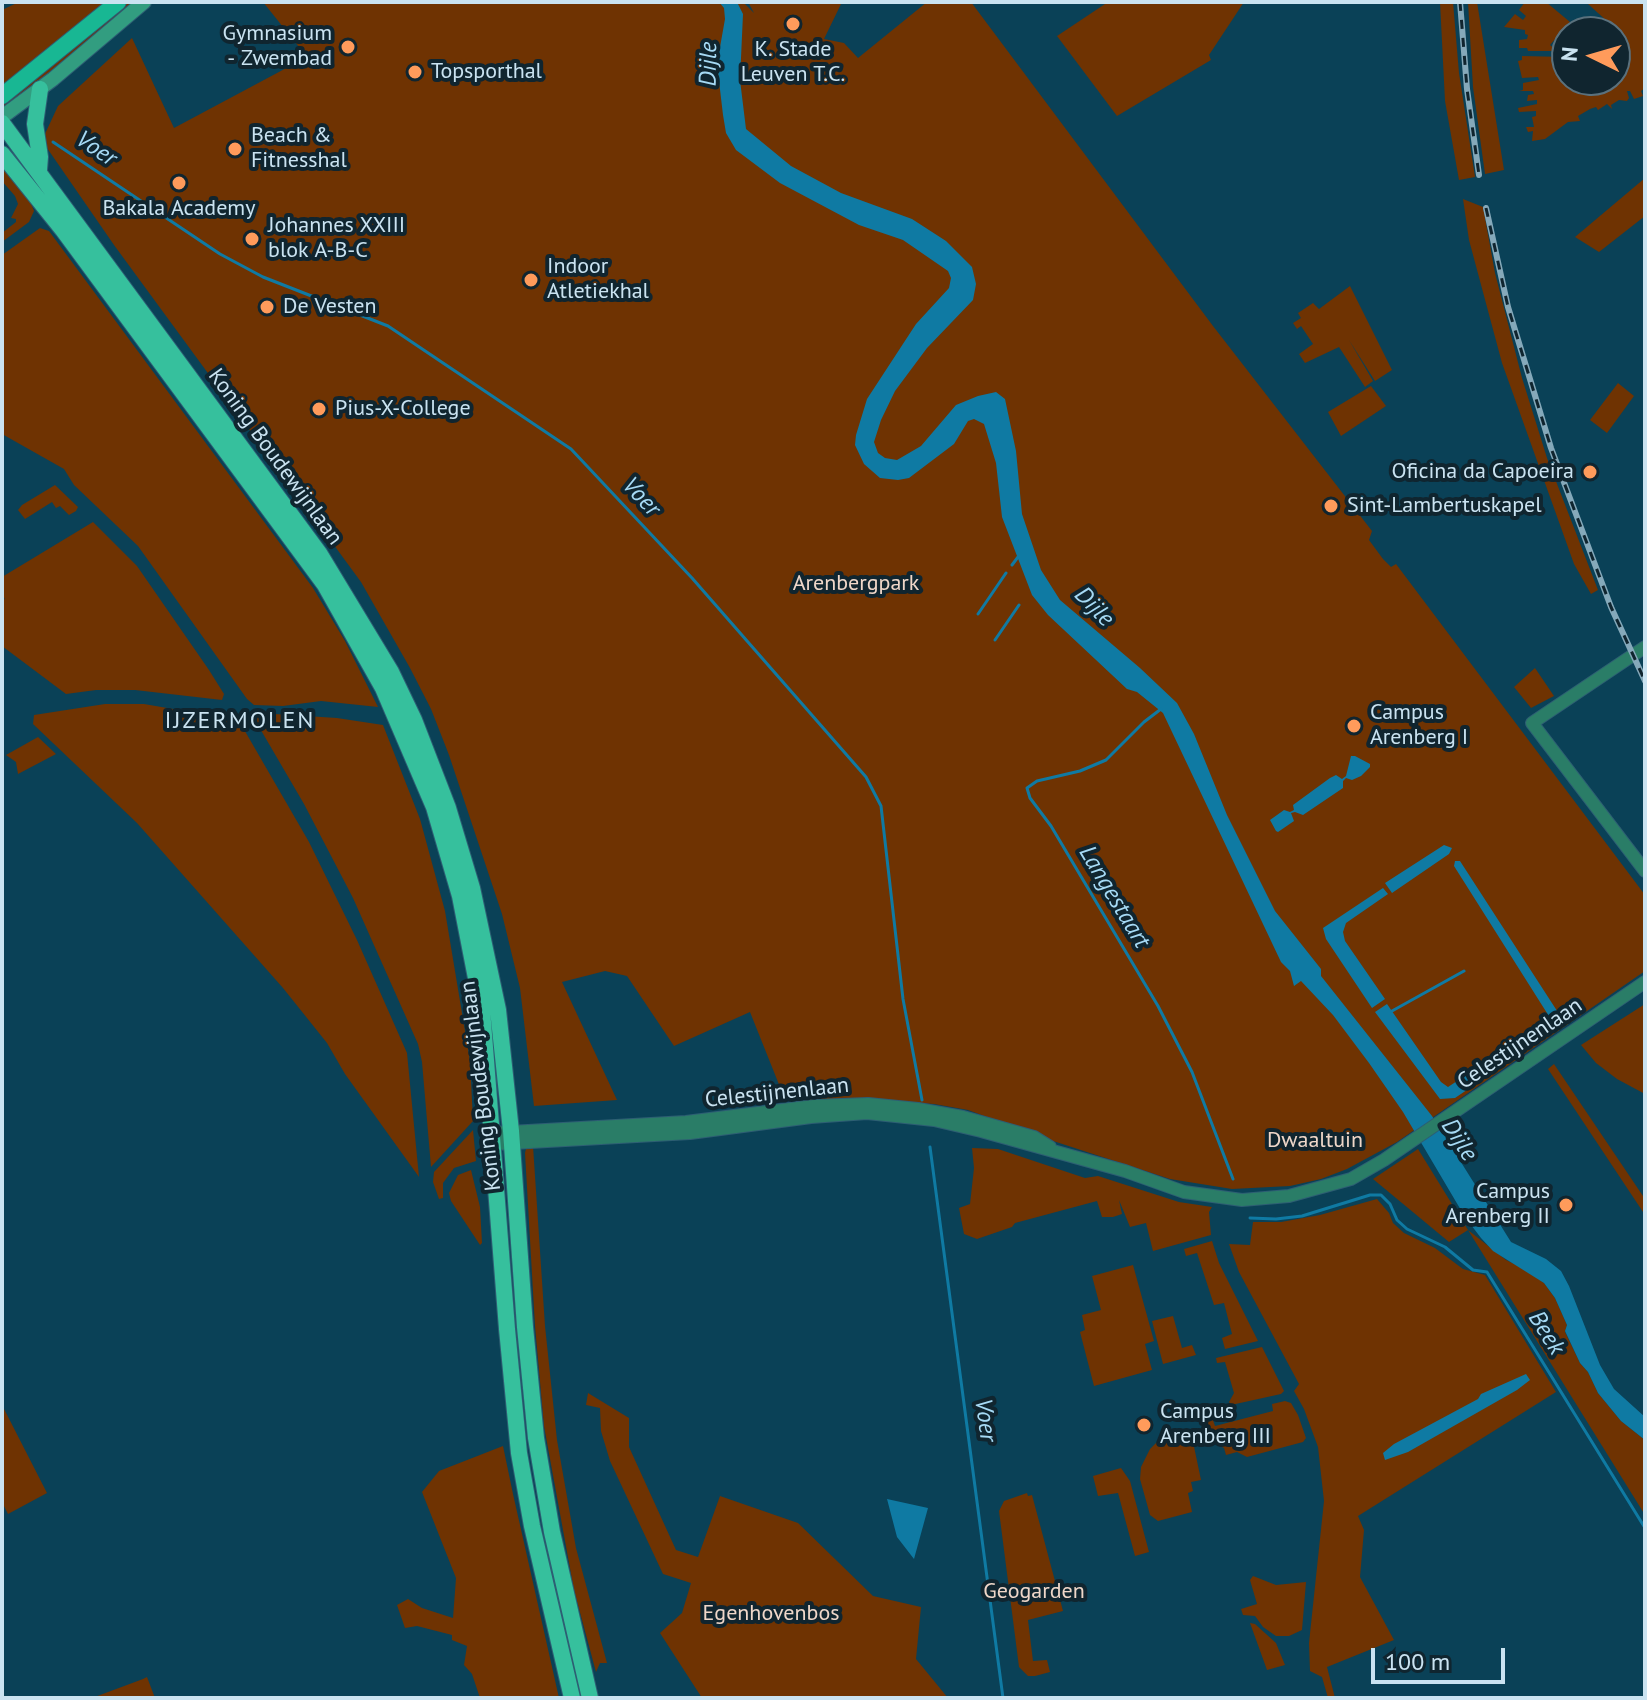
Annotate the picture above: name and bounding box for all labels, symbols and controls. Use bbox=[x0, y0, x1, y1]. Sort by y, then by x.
marker: K. Stade Leuven T.C. bbox=[784, 15, 802, 33]
north arrow bbox=[1551, 16, 1631, 96]
place label: Gymnasium - Zwembad bbox=[223, 21, 332, 72]
place label: K. Stade Leuven T.C. bbox=[741, 37, 845, 88]
marker: Gymnasium - Zwembad bbox=[339, 38, 357, 56]
water label: Dijle bbox=[694, 41, 724, 87]
text: N bbox=[1555, 46, 1584, 63]
place label: Topsporthal bbox=[431, 59, 542, 85]
marker: Topsporthal bbox=[406, 63, 424, 81]
place label: Beach & Fitnesshal bbox=[251, 123, 347, 174]
water label: Voer bbox=[70, 125, 122, 173]
marker: Beach & Fitnesshal bbox=[226, 140, 244, 158]
marker: Bakala Academy bbox=[170, 174, 188, 192]
place label: Bakala Academy bbox=[103, 196, 255, 222]
place label: Johannes XXIII blok A-B-C bbox=[268, 213, 405, 264]
marker: Johannes XXIII blok A-B-C bbox=[243, 230, 261, 248]
place label: Indoor Atletiekhal bbox=[547, 254, 649, 306]
marker: Indoor Atletiekhal bbox=[522, 271, 540, 289]
place label: De Vesten bbox=[283, 294, 377, 320]
marker: De Vesten bbox=[258, 298, 276, 316]
street label: Koning Boudewijnlaan bbox=[202, 364, 348, 550]
place label: Pius-X-College bbox=[335, 396, 471, 422]
marker: Pius-X-College bbox=[310, 400, 328, 418]
place label: Oficina da Capoeira bbox=[1392, 459, 1574, 485]
marker: Oficina da Capoeira bbox=[1581, 463, 1599, 481]
water label: Voer bbox=[616, 471, 666, 523]
place label: Sint-Lambertuskapel bbox=[1347, 493, 1542, 519]
marker: Sint-Lambertuskapel bbox=[1322, 497, 1340, 515]
park label: Arenbergpark bbox=[793, 571, 919, 597]
water label: Dijle bbox=[1068, 581, 1120, 633]
place label: Campus Arenberg I bbox=[1370, 700, 1468, 752]
district label: IJZERMOLEN bbox=[164, 707, 316, 735]
marker: Campus Arenberg I bbox=[1345, 717, 1363, 735]
water label: Langestaart bbox=[1072, 841, 1156, 953]
street label: Koning Boudewijnlaan bbox=[455, 980, 507, 1192]
street label: Celestijnenlaan bbox=[1453, 993, 1587, 1095]
street label: Celestijnenlaan bbox=[704, 1072, 850, 1114]
water label: Dijle bbox=[1435, 1113, 1483, 1167]
park label: Dwaaltuin bbox=[1267, 1128, 1363, 1154]
place label: Campus Arenberg II bbox=[1445, 1179, 1550, 1230]
marker: Campus Arenberg II bbox=[1557, 1196, 1575, 1214]
water label: Beek bbox=[1522, 1306, 1570, 1360]
water label: Voer bbox=[968, 1397, 1002, 1443]
place label: Campus Arenberg III bbox=[1160, 1399, 1271, 1450]
marker: Campus Arenberg III bbox=[1135, 1416, 1153, 1434]
park label: Geogarden bbox=[983, 1579, 1085, 1605]
park label: Egenhovenbos bbox=[703, 1601, 839, 1627]
scale bar bbox=[1375, 1632, 1509, 1682]
text: 100 m bbox=[1385, 1646, 1450, 1677]

